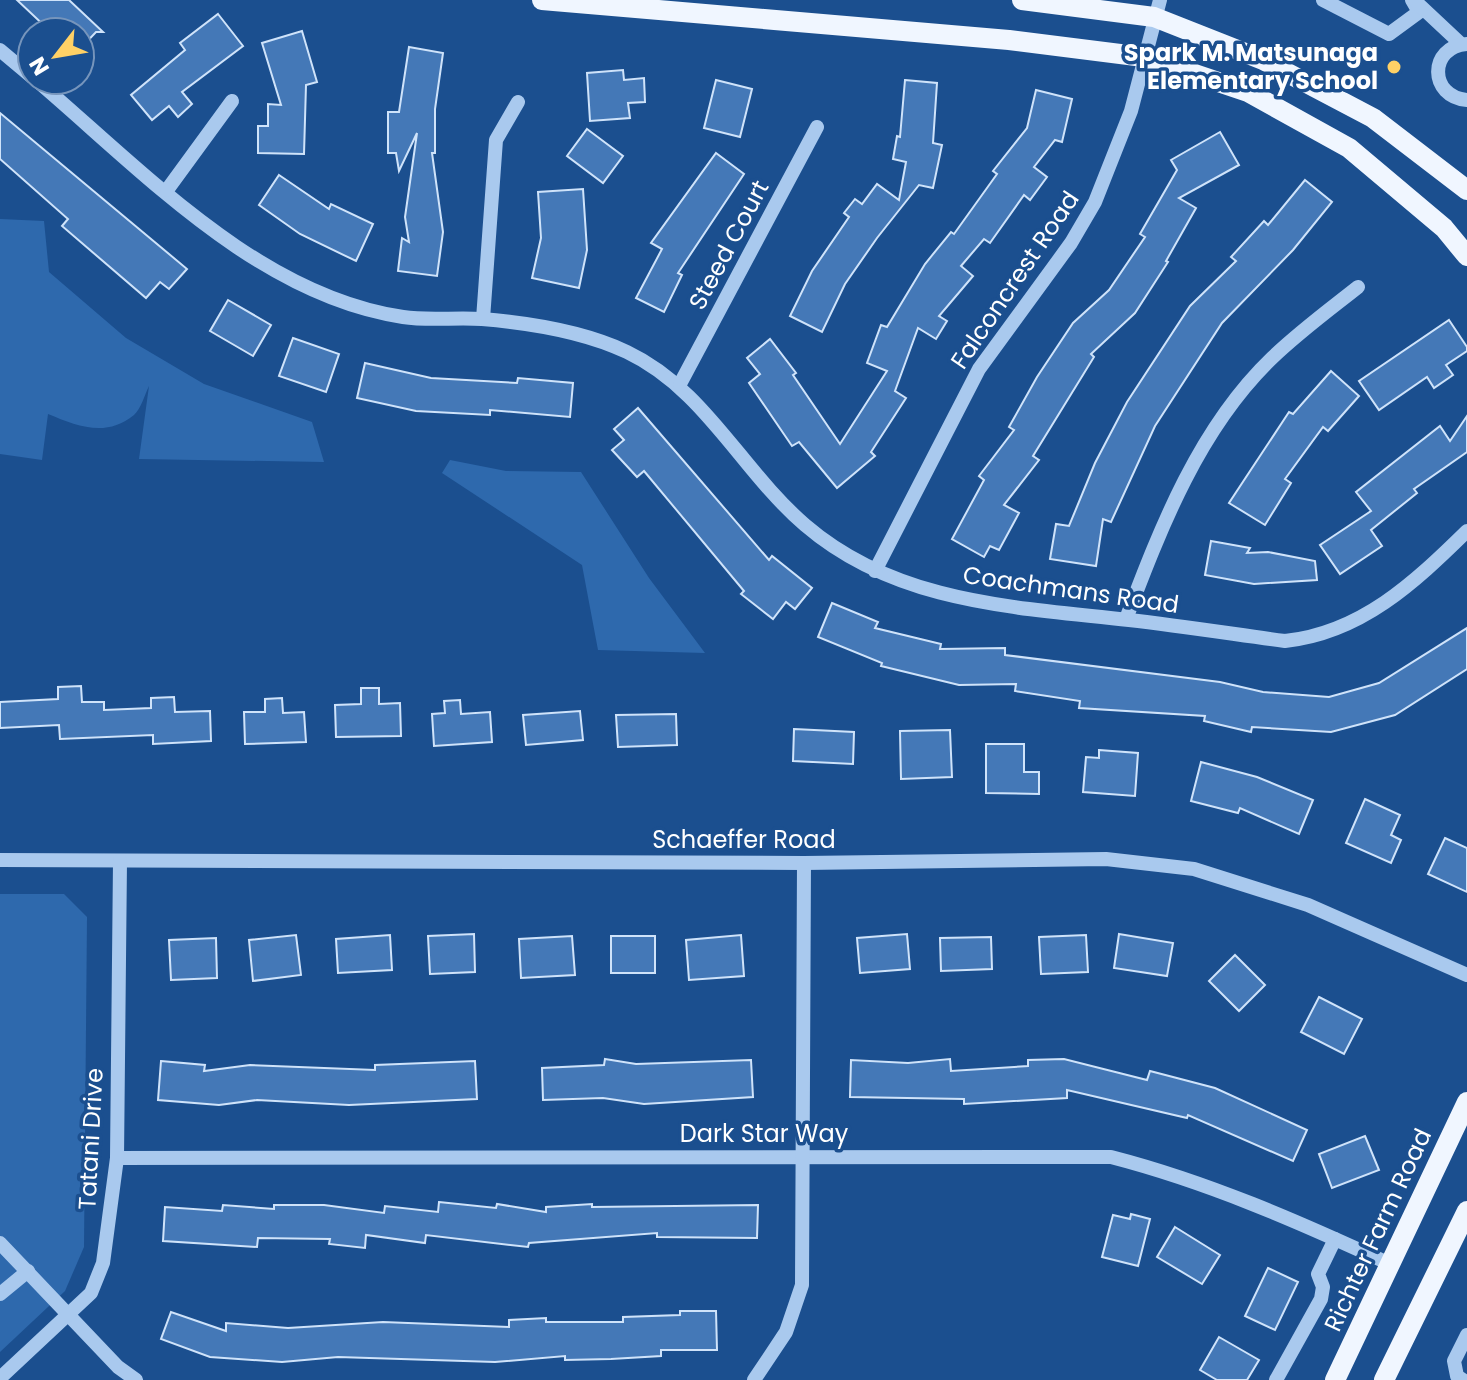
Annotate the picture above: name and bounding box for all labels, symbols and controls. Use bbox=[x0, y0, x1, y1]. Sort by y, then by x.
north arrow bbox=[16, 16, 96, 96]
place label: Spark M. Matsunaga Elementary School bbox=[1124, 36, 1378, 97]
text: N bbox=[22, 51, 57, 81]
marker: Spark M. Matsunaga Elementary School bbox=[1385, 58, 1403, 76]
street label: Steed Court bbox=[681, 174, 776, 315]
street label: Falconcrest Road bbox=[943, 184, 1086, 375]
street label: Coachmans Road bbox=[961, 558, 1181, 621]
street label: Schaeffer Road bbox=[652, 823, 836, 856]
street label: Tatani Drive bbox=[70, 1067, 111, 1211]
street label: Dark Star Way bbox=[680, 1117, 849, 1150]
street label: Richter Farm Road bbox=[1316, 1123, 1439, 1337]

